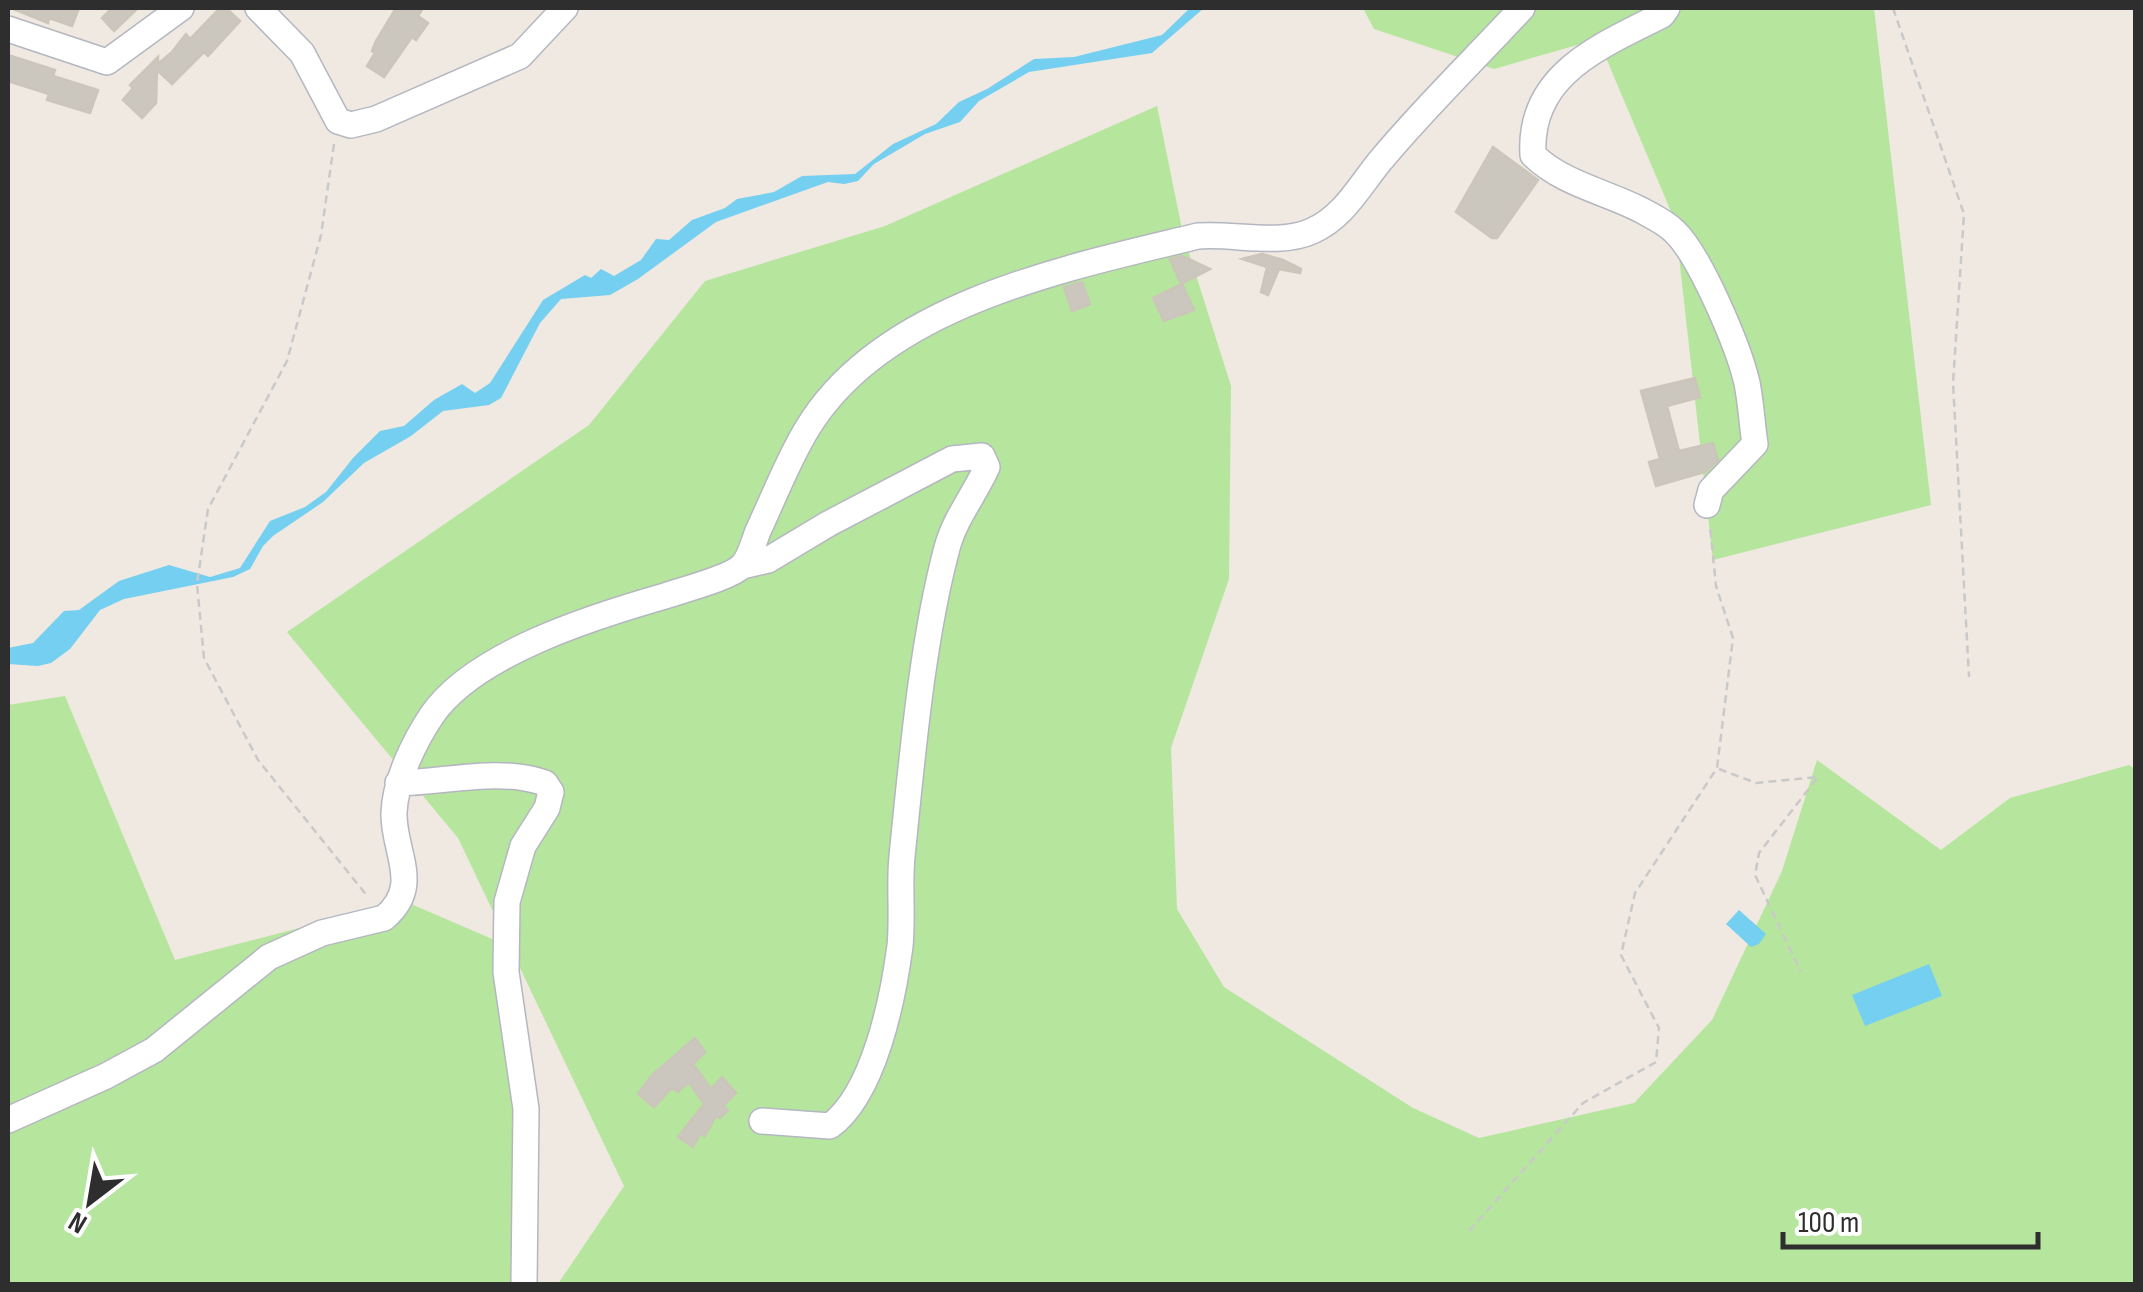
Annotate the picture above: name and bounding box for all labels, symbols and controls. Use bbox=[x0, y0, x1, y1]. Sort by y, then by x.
north arrow bbox=[40, 1152, 140, 1252]
scale bar bbox=[1783, 1187, 2038, 1249]
text: N bbox=[63, 1204, 93, 1240]
text: 100 m bbox=[1798, 1205, 1859, 1241]

